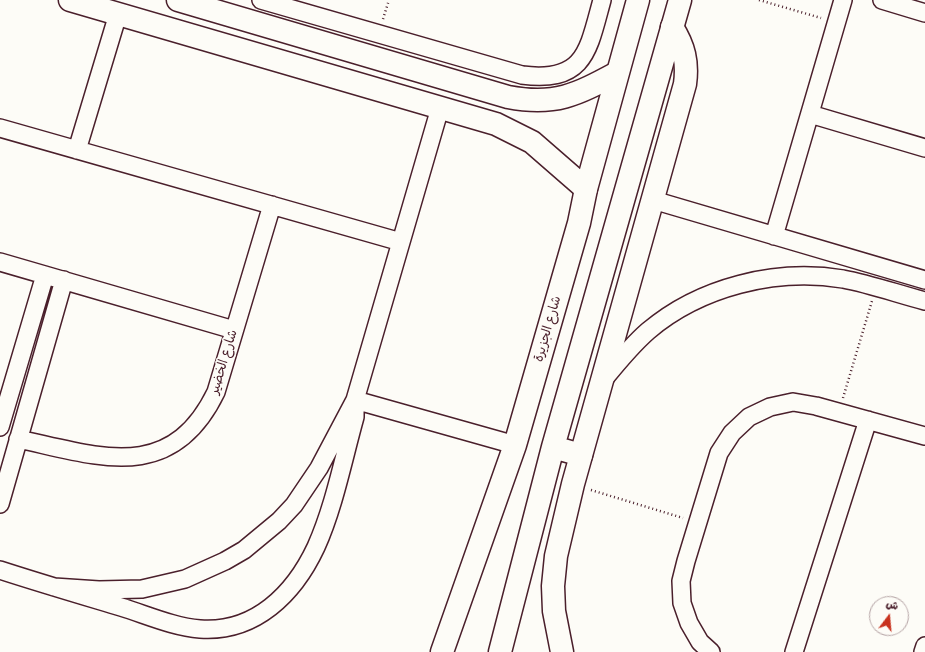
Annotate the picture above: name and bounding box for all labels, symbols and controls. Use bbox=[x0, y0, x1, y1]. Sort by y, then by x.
street label: شارع الجزيرة bbox=[531, 294, 565, 364]
street label: شارع الخضير bbox=[207, 328, 241, 396]
north arrow bbox=[869, 596, 909, 636]
text: ش bbox=[885, 597, 900, 613]

